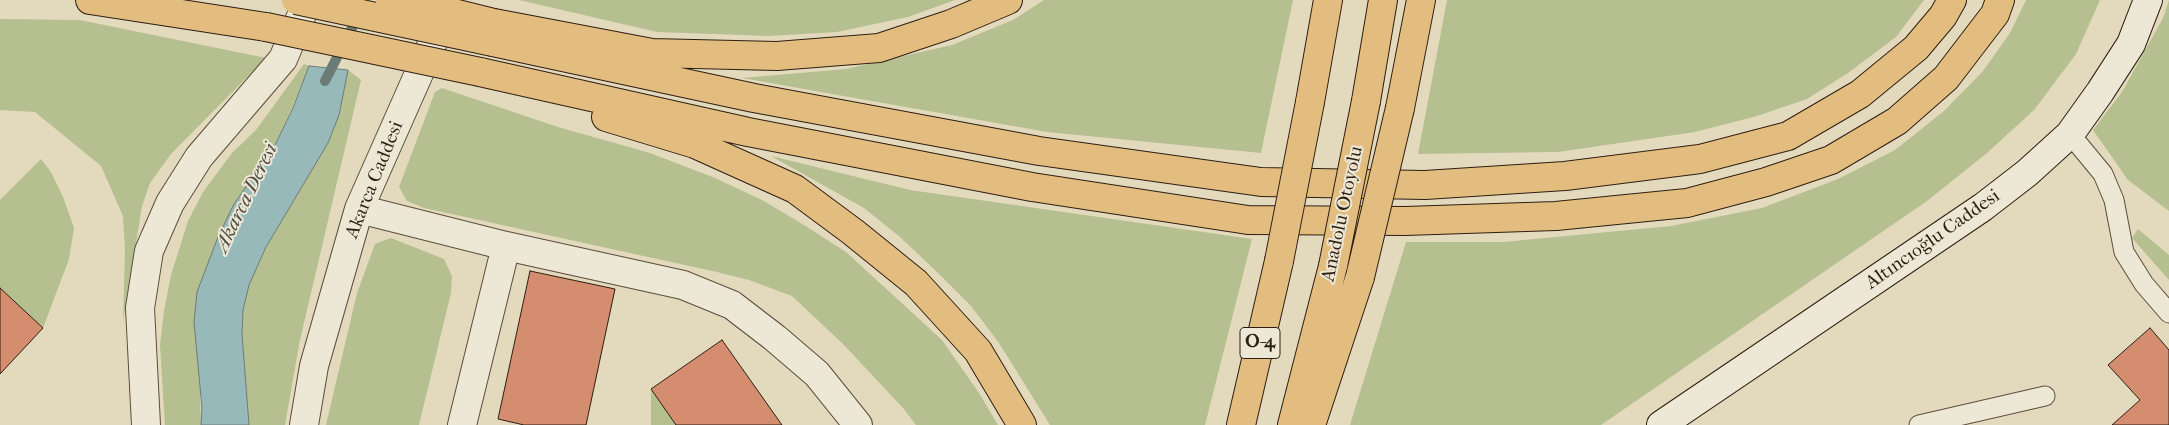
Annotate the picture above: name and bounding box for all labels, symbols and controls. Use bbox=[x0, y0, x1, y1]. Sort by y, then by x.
street label: Akarca Caddesi bbox=[341, 118, 409, 242]
water label: Akarca Deresi bbox=[210, 140, 284, 256]
street label: Anadolu Otoyolu bbox=[1318, 144, 1368, 284]
street label: Altıncıoğlu Caddesi bbox=[1861, 185, 2005, 295]
road number: O-4 bbox=[1240, 328, 1280, 358]

